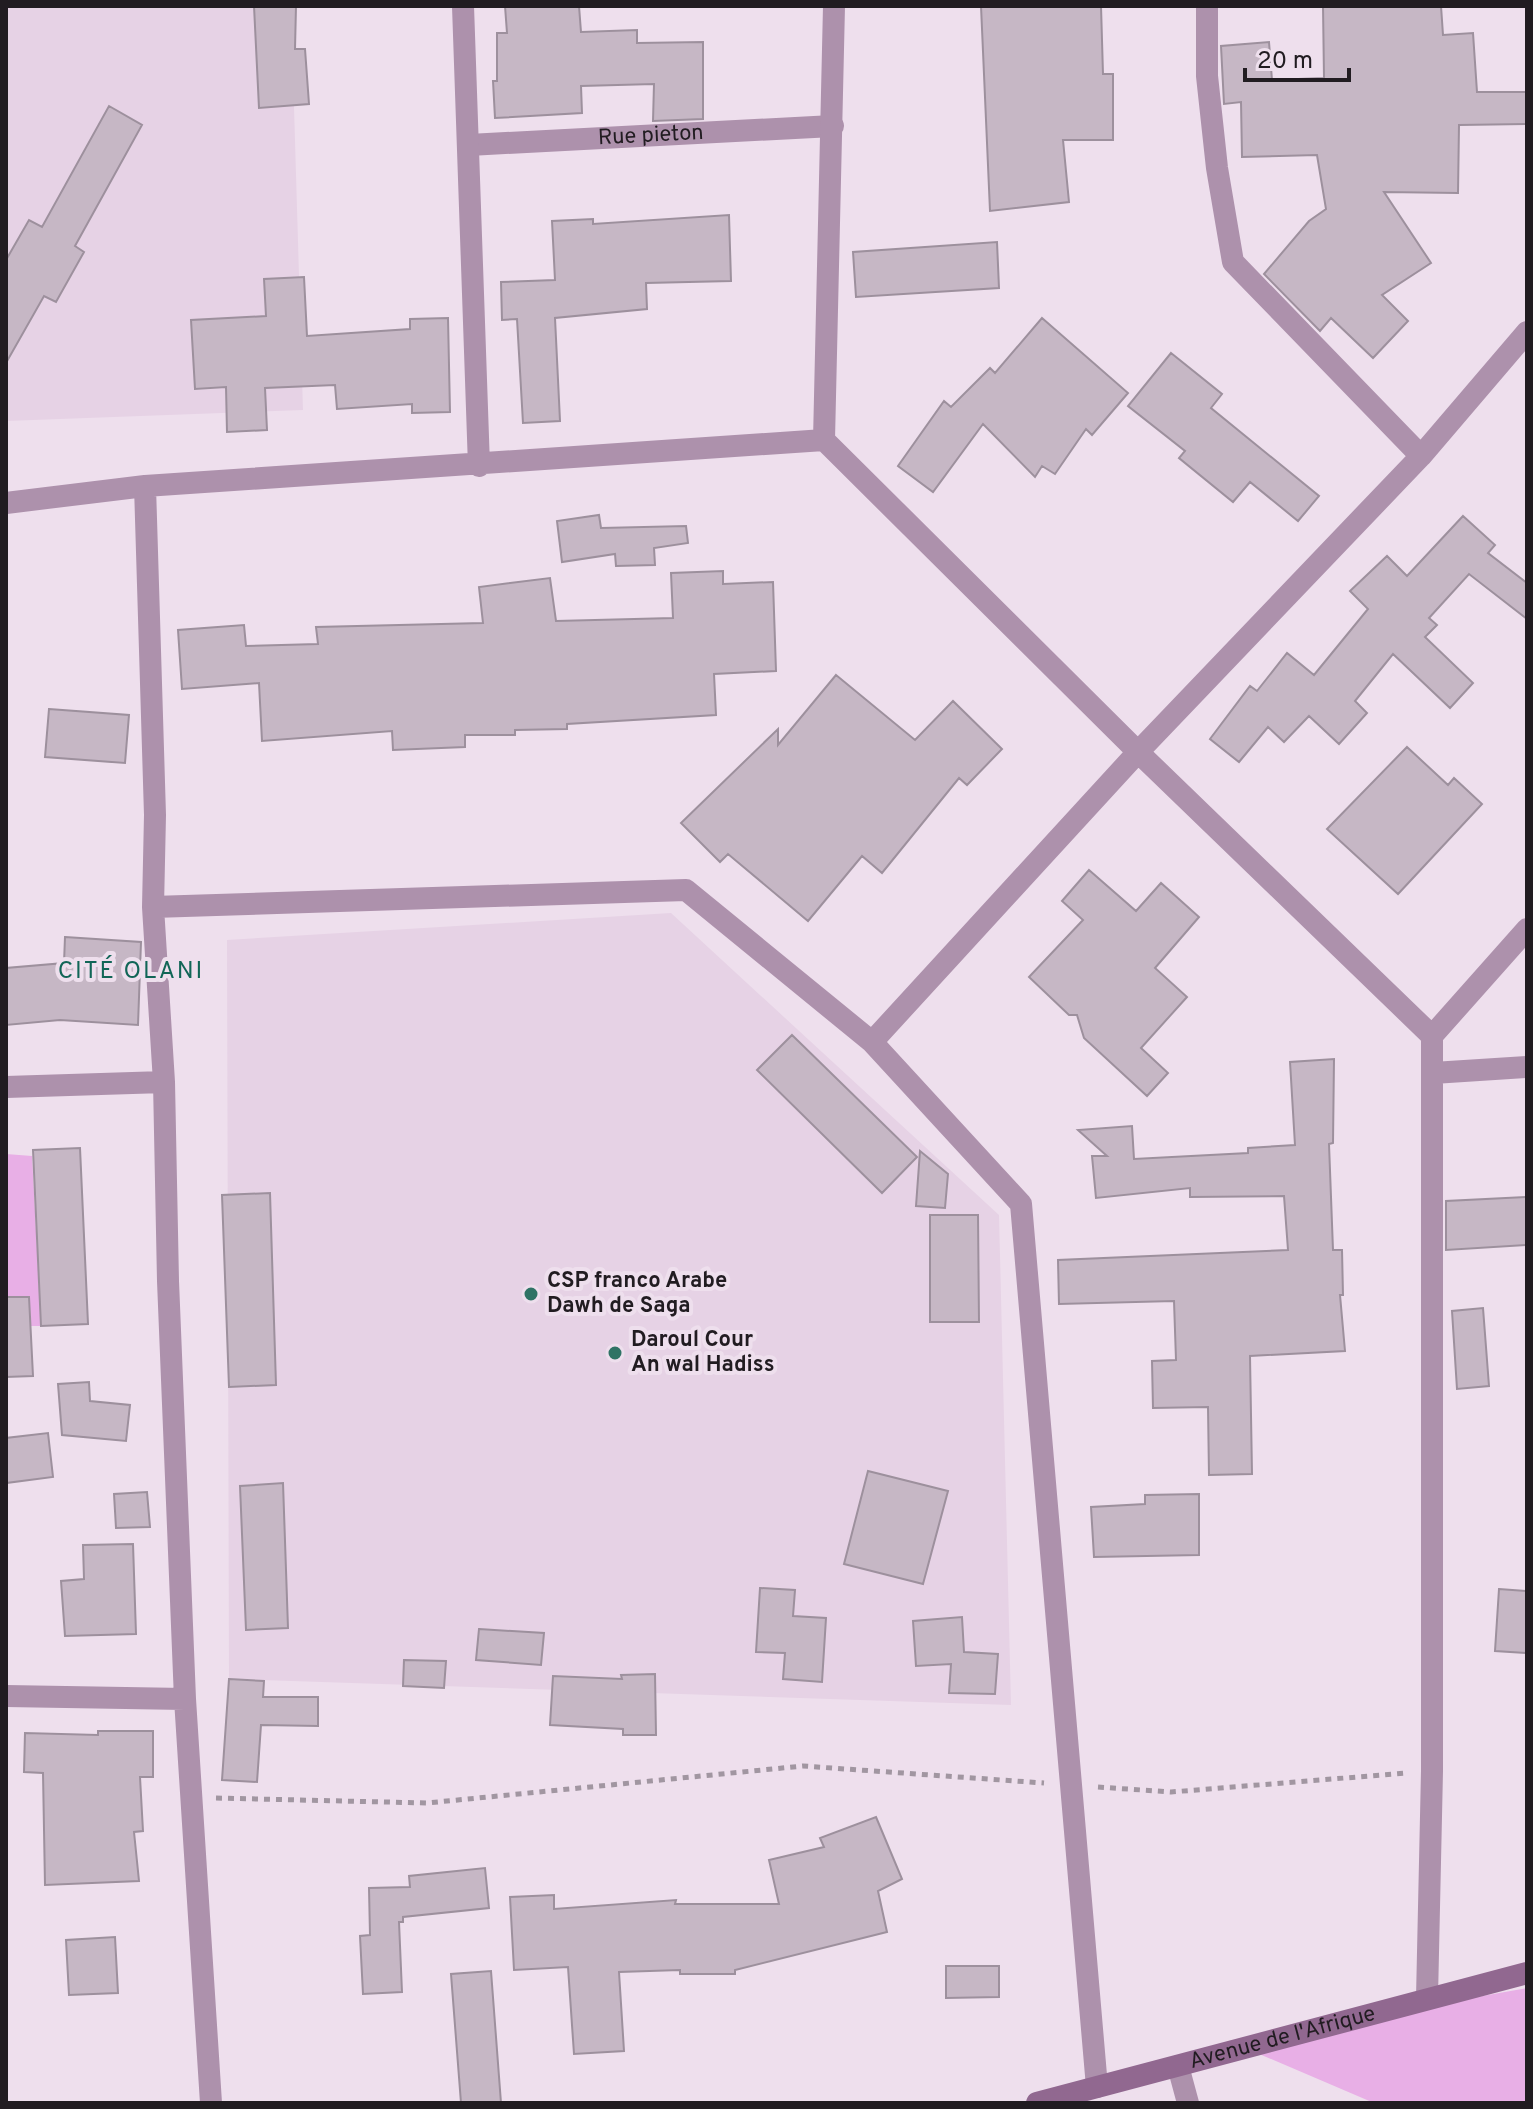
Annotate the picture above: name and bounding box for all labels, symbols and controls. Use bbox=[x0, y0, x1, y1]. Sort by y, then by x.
scale bar bbox=[1245, 32, 1349, 82]
text: 20 m bbox=[1257, 47, 1313, 77]
street label: Rue pieton bbox=[597, 119, 704, 152]
district label: CITÉ OLANI bbox=[58, 955, 204, 987]
place label: CSP franco Arabe Dawh de Saga bbox=[547, 1268, 727, 1320]
marker: CSP franco Arabe Dawh de Saga bbox=[522, 1285, 540, 1303]
place label: Daroul Cour An wal Hadiss bbox=[631, 1327, 775, 1379]
marker: Daroul Cour An wal Hadiss bbox=[606, 1344, 624, 1362]
street label: Avenue de l'Afrique bbox=[1187, 2000, 1378, 2075]

